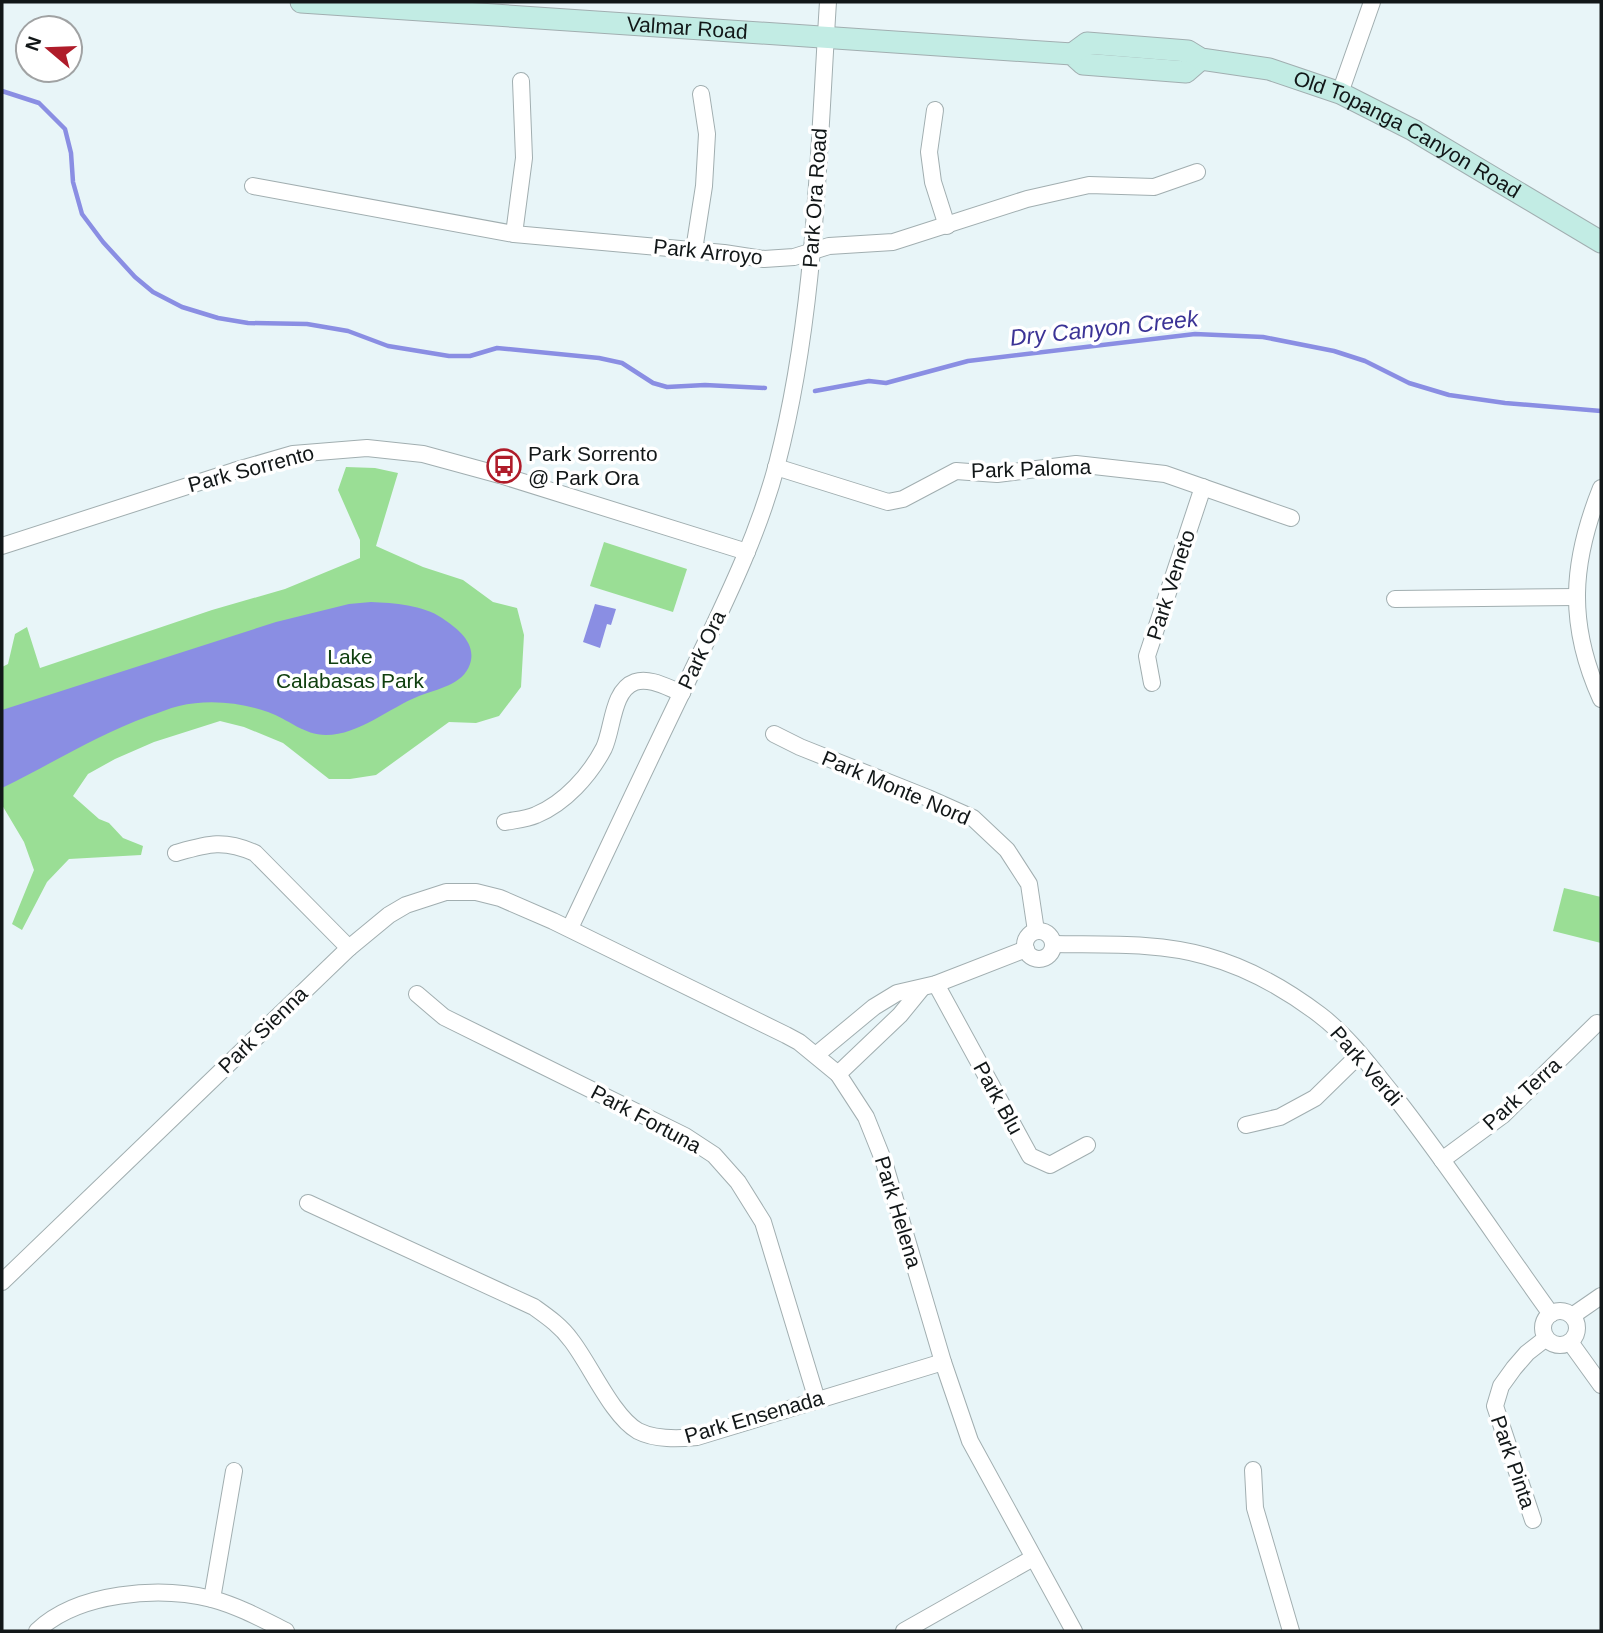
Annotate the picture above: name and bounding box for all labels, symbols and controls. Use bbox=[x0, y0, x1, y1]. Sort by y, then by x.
street label: Valmar Road bbox=[626, 12, 748, 43]
north arrow bbox=[14, 14, 84, 84]
text: N bbox=[21, 34, 46, 54]
street label: Old Topanga Canyon Road bbox=[1291, 66, 1525, 202]
street label: Park Ora Road bbox=[798, 127, 831, 269]
street label: Park Arroyo bbox=[652, 234, 764, 269]
water label: Dry Canyon Creek bbox=[1009, 305, 1201, 351]
street label: Park Sorrento bbox=[185, 441, 316, 496]
place label: Park Sorrento @ Park Ora bbox=[528, 442, 658, 489]
bus stop icon: Park Sorrento @ Park Ora bbox=[485, 447, 523, 485]
street label: Park Paloma bbox=[971, 455, 1092, 482]
street label: Park Veneto bbox=[1142, 527, 1199, 643]
street label: Park Ora bbox=[673, 607, 730, 693]
park label: Lake Calabasas Park bbox=[276, 645, 425, 692]
street label: Park Monte Nord bbox=[819, 746, 974, 829]
street label: Park Sienna bbox=[214, 981, 312, 1078]
street label: Park Verdi bbox=[1326, 1022, 1407, 1110]
street label: Park Terra bbox=[1478, 1053, 1565, 1134]
street label: Park Blu bbox=[969, 1057, 1028, 1138]
street label: Park Fortuna bbox=[587, 1080, 706, 1157]
street label: Park Helena bbox=[871, 1153, 926, 1271]
street label: Park Ensenada bbox=[682, 1386, 826, 1447]
street label: Park Pinta bbox=[1487, 1412, 1540, 1512]

